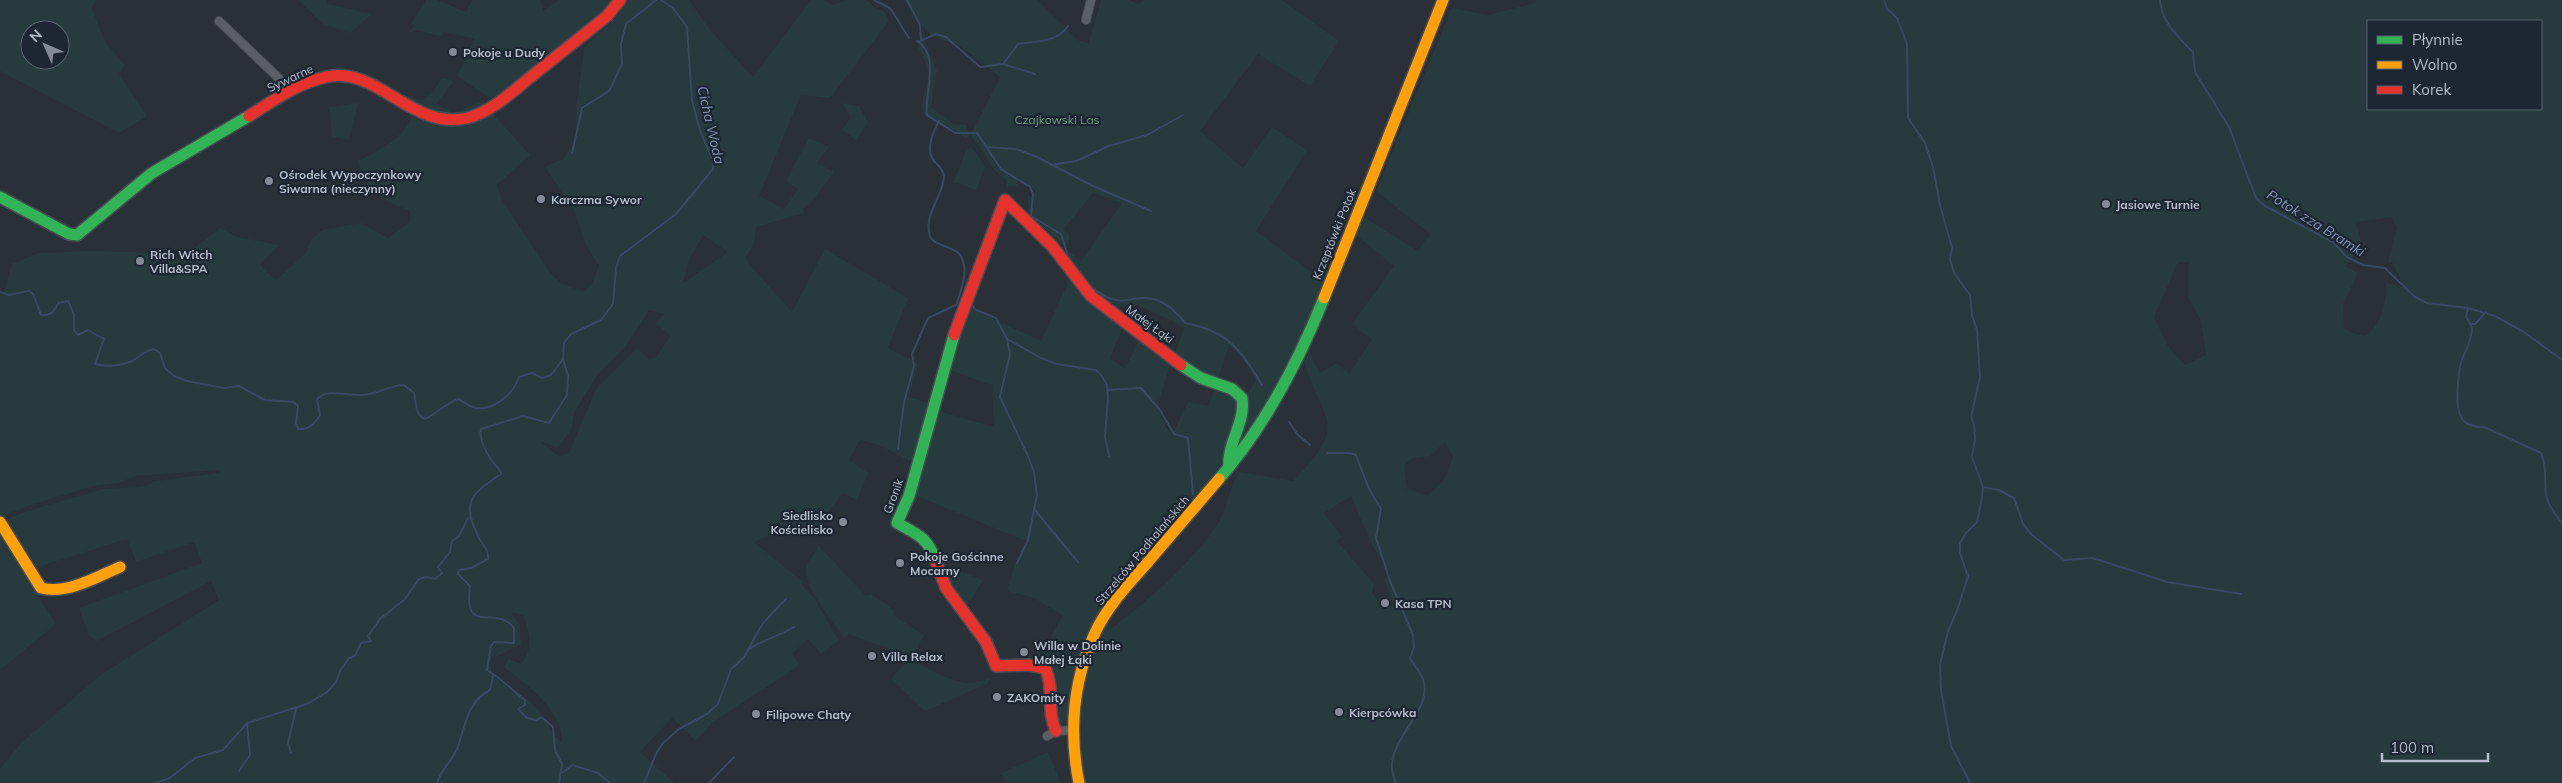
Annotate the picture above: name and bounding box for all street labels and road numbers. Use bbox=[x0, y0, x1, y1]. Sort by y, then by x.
street label: Sywarne bbox=[264, 61, 316, 95]
street label: Krzeptówki Potok bbox=[1309, 186, 1359, 282]
street label: Małej Łąki bbox=[1123, 302, 1177, 347]
street label: Gronik bbox=[880, 476, 906, 515]
street label: Strzelców Podhalańskich bbox=[1092, 492, 1192, 608]

